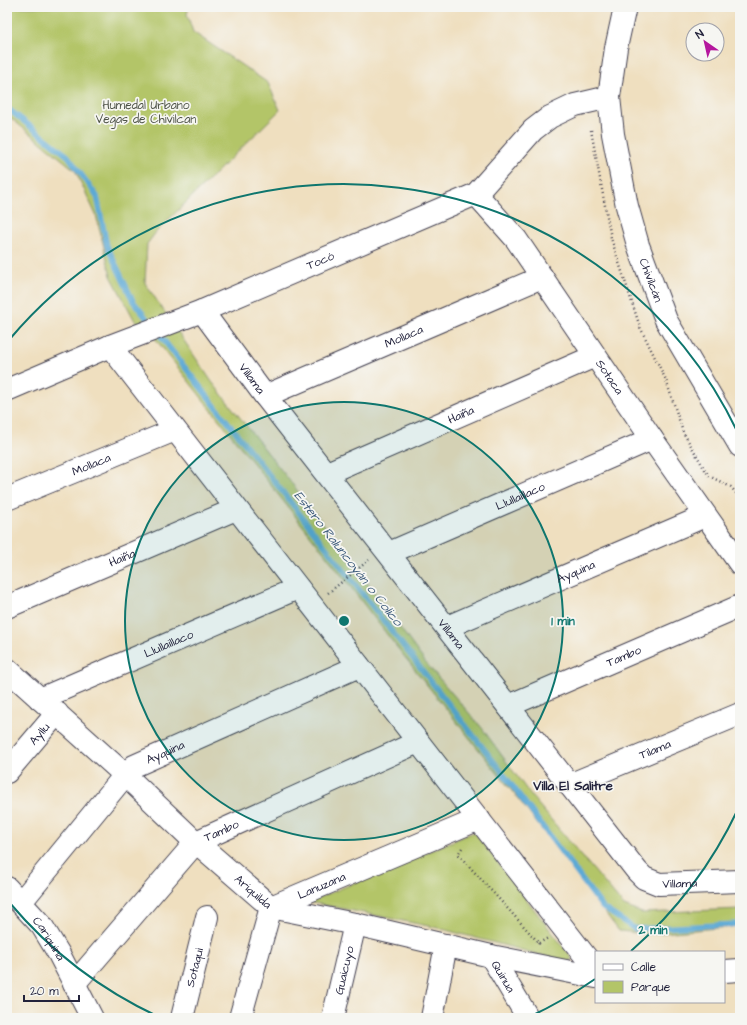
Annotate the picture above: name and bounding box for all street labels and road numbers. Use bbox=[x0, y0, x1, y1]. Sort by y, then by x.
street label: Tocó bbox=[304, 247, 337, 274]
street label: Chivilcán bbox=[635, 256, 667, 305]
street label: Mollaca bbox=[382, 321, 426, 353]
street label: Sotaca bbox=[591, 356, 627, 398]
street label: Villama bbox=[234, 360, 269, 398]
street label: Haiña bbox=[445, 402, 477, 428]
street label: Mollaca bbox=[70, 449, 113, 480]
street label: Llullaillaco bbox=[493, 478, 548, 515]
street label: Haiña bbox=[106, 545, 138, 571]
street label: Ayquina bbox=[554, 556, 598, 588]
street label: Villama bbox=[434, 615, 468, 653]
street label: Llullaillaco bbox=[141, 626, 196, 662]
street label: Tambo bbox=[604, 641, 644, 672]
street label: Ayllu bbox=[25, 719, 54, 749]
street label: Tilama bbox=[637, 736, 673, 764]
street label: Ayquina bbox=[143, 737, 187, 769]
street label: Tambo bbox=[201, 816, 242, 846]
street label: Lanuzana bbox=[295, 868, 348, 904]
street label: Ariquilda bbox=[231, 871, 275, 913]
street label: Villama bbox=[662, 875, 697, 893]
street label: Cariquina bbox=[28, 913, 69, 964]
street label: Guaicuyo bbox=[331, 944, 359, 996]
street label: Sotaqui bbox=[182, 946, 208, 989]
street label: Quinua bbox=[487, 958, 519, 996]

